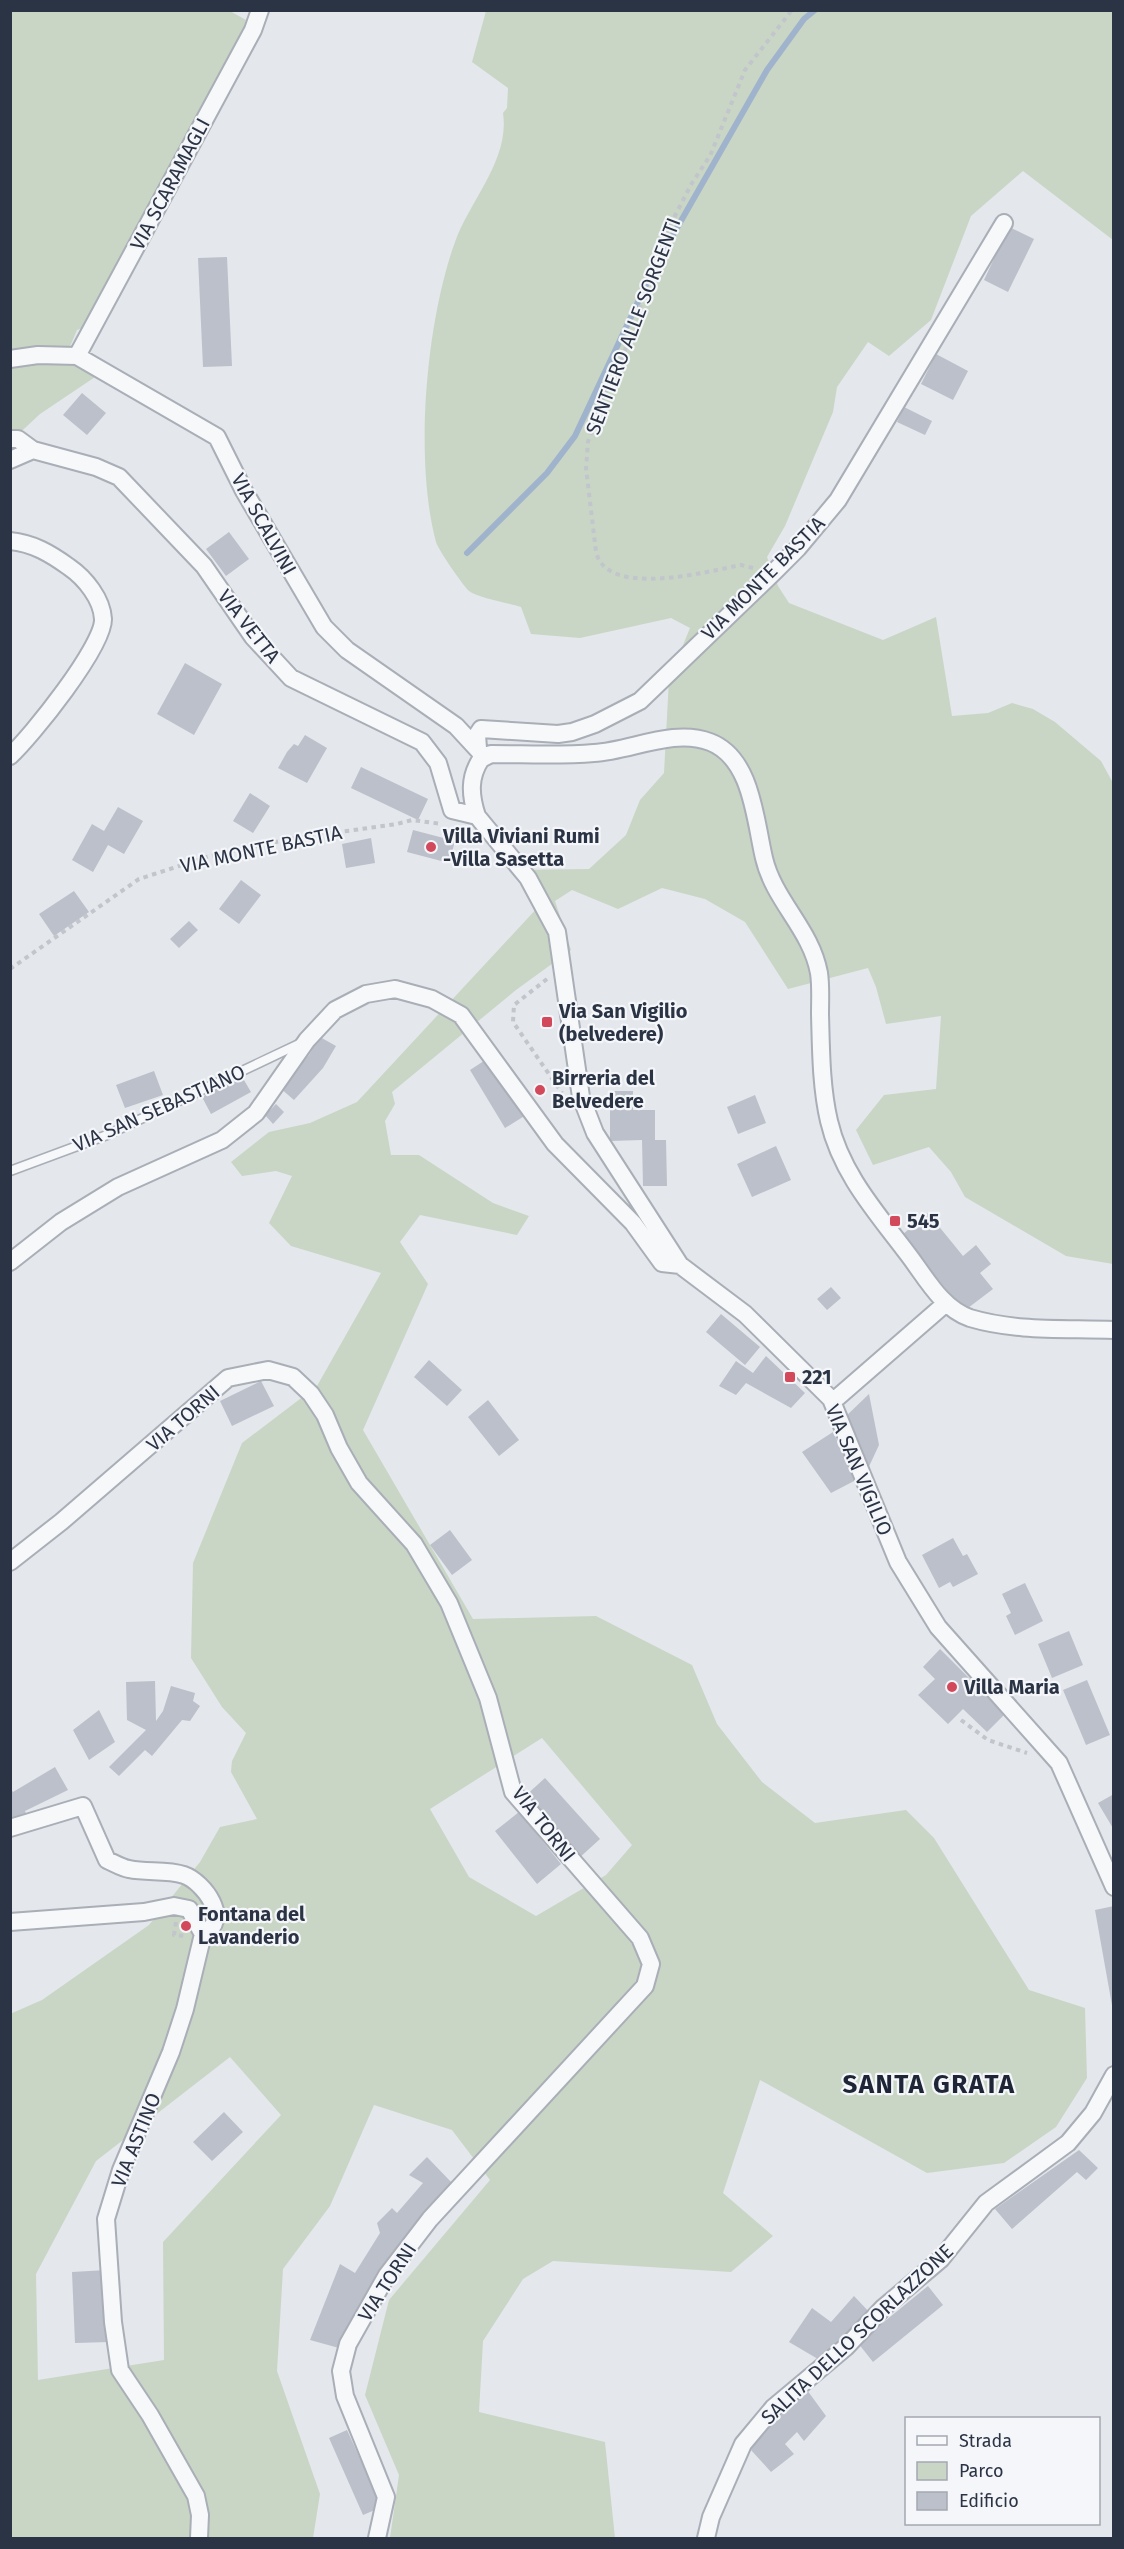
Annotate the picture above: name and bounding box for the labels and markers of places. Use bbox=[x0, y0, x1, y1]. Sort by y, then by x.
place label: Villa Viviani Rumi -Villa Sasetta bbox=[442, 824, 600, 871]
marker: Villa Viviani Rumi -Villa Sasetta bbox=[424, 840, 438, 854]
place label: Via San Vigilio (belvedere) bbox=[558, 999, 688, 1046]
marker: Via San Vigilio (belvedere) bbox=[540, 1015, 554, 1029]
place label: Birreria del Belvedere bbox=[552, 1066, 655, 1113]
marker: Birreria del Belvedere bbox=[533, 1083, 547, 1097]
place label: 545 bbox=[907, 1209, 940, 1233]
marker: 545 bbox=[888, 1214, 902, 1228]
place label: 221 bbox=[802, 1365, 832, 1389]
marker: 221 bbox=[783, 1370, 797, 1384]
place label: Villa Maria bbox=[963, 1675, 1060, 1699]
marker: Villa Maria bbox=[945, 1680, 959, 1694]
place label: Fontana del Lavanderio bbox=[198, 1902, 305, 1949]
marker: Fontana del Lavanderio bbox=[179, 1919, 193, 1933]

